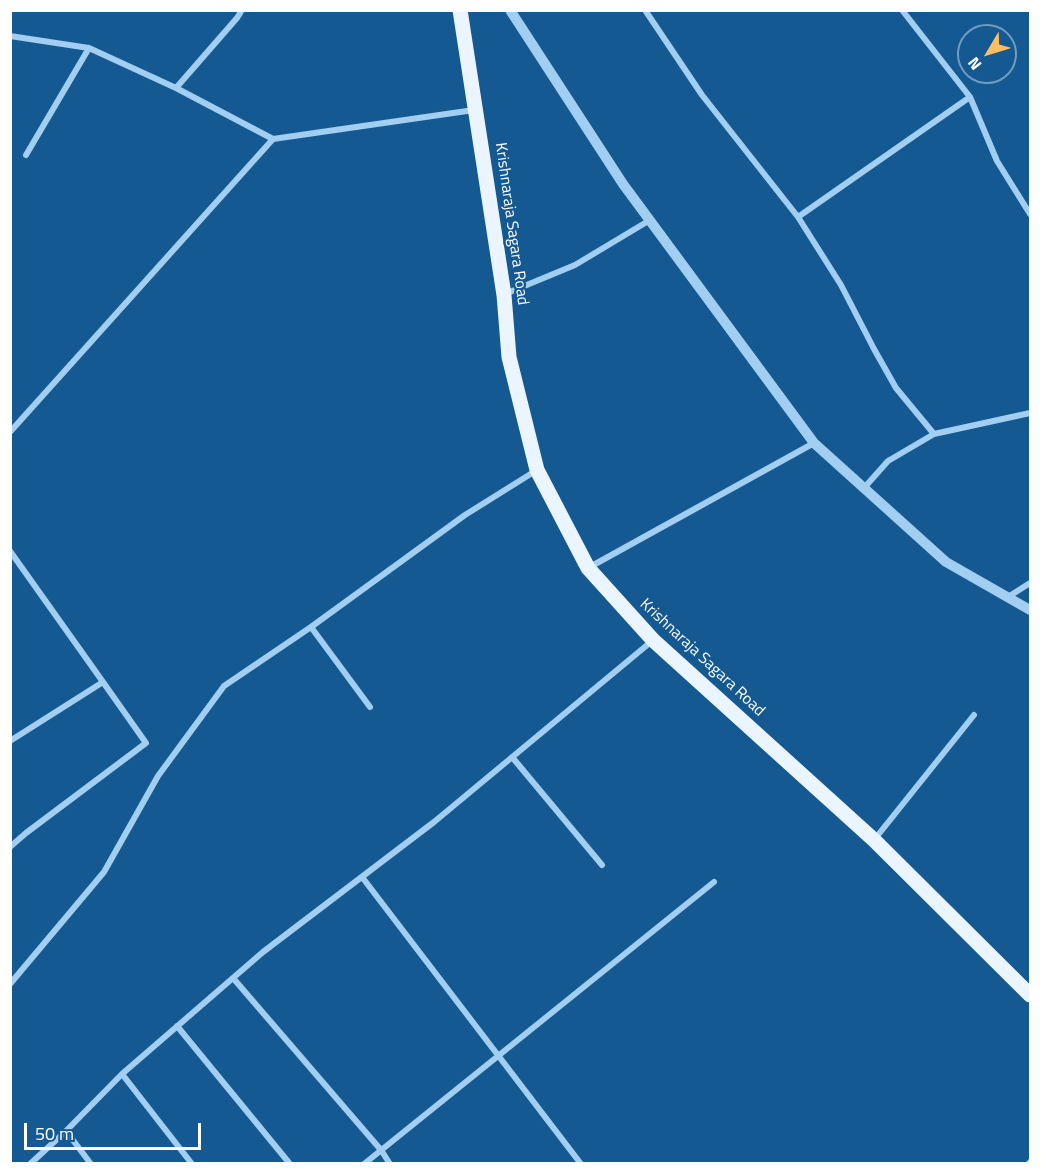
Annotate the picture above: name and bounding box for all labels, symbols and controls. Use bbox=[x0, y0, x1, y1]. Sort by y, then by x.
north arrow bbox=[957, 24, 1017, 84]
text: N bbox=[962, 52, 987, 76]
street label: Krishnaraja Sagara Road bbox=[490, 141, 532, 307]
street label: Krishnaraja Sagara Road bbox=[635, 595, 769, 721]
scale bar bbox=[27, 1111, 204, 1149]
text: 50 m bbox=[35, 1120, 74, 1147]

